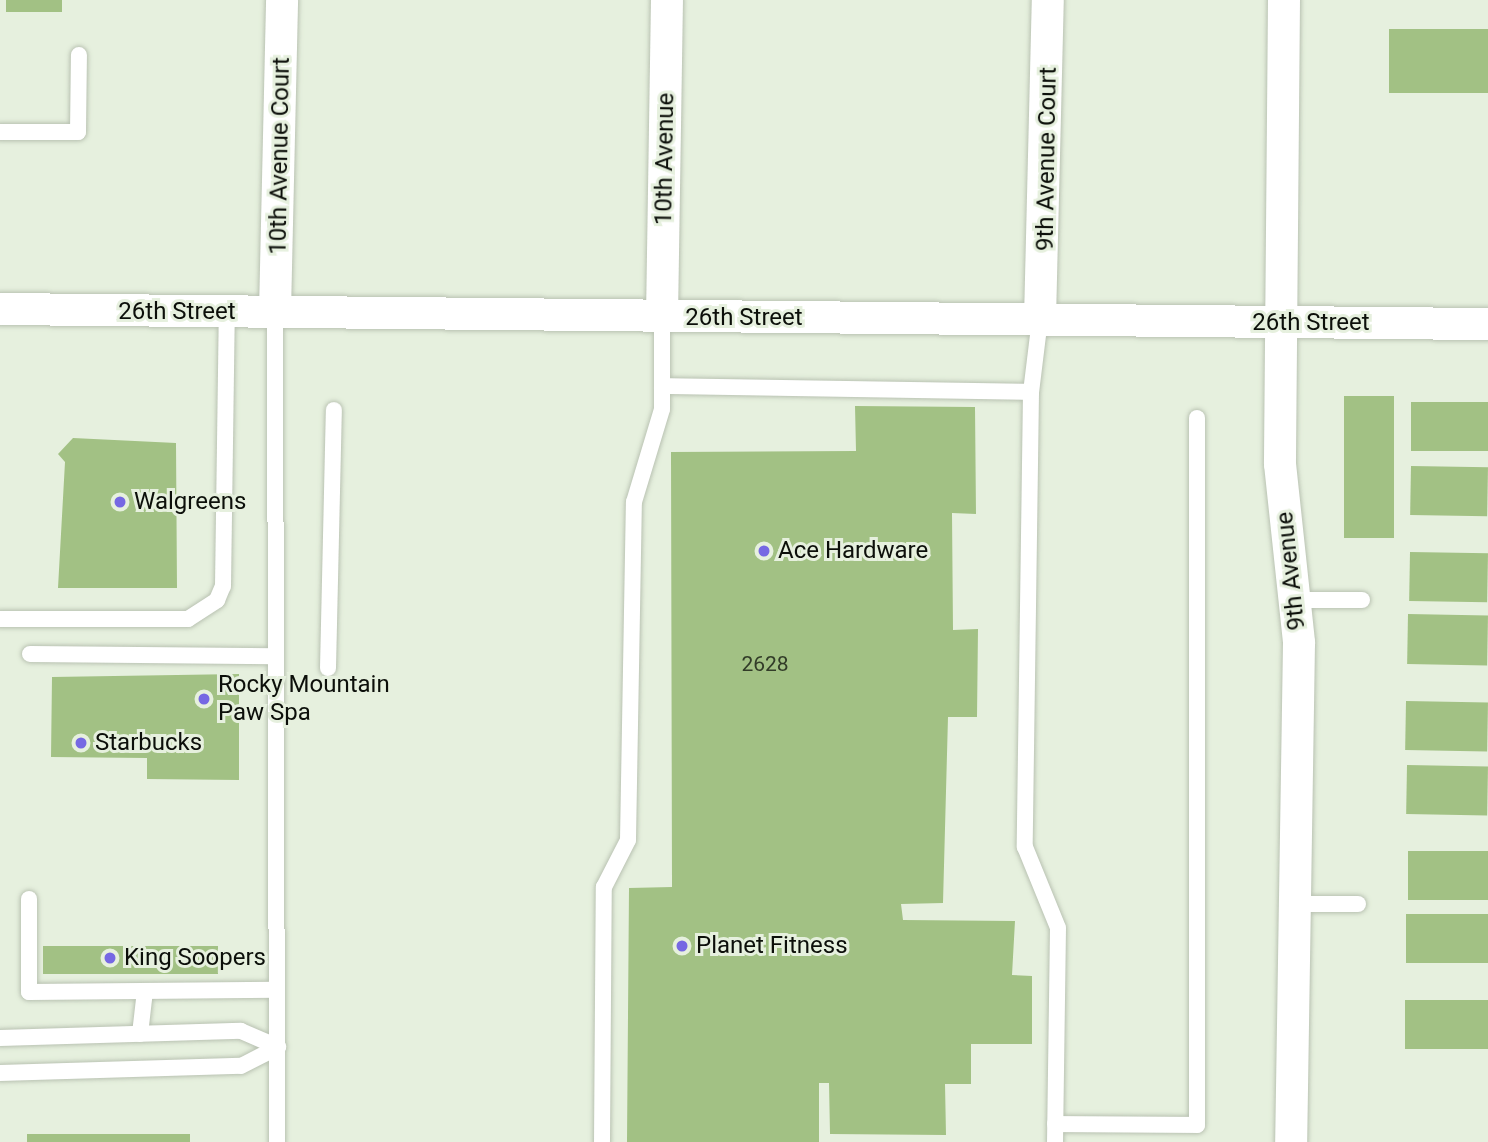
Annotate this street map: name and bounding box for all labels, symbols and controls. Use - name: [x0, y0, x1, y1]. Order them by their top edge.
- street label: 10th Avenue Court: [264, 57, 296, 255]
- street label: 9th Avenue Court: [1031, 67, 1063, 251]
- street label: 10th Avenue: [649, 93, 681, 225]
- street label: 26th Street: [118, 298, 236, 326]
- street label: 26th Street: [685, 304, 803, 332]
- street label: 26th Street: [1252, 309, 1370, 337]
- place label: Walgreens: [134, 488, 246, 516]
- marker: Walgreens: [112, 494, 128, 510]
- street label: 9th Avenue: [1270, 510, 1312, 632]
- place label: Ace Hardware: [778, 537, 928, 565]
- marker: Ace Hardware: [756, 543, 772, 559]
- house number: 2628: [741, 651, 789, 677]
- place label: Rocky Mountain Paw Spa: [218, 671, 390, 727]
- marker: Rocky Mountain Paw Spa: [196, 691, 212, 707]
- place label: Starbucks: [95, 729, 202, 757]
- marker: Starbucks: [73, 735, 89, 751]
- place label: Planet Fitness: [696, 932, 848, 960]
- marker: Planet Fitness: [674, 938, 690, 954]
- place label: King Soopers: [124, 944, 266, 972]
- marker: King Soopers: [102, 950, 118, 966]

